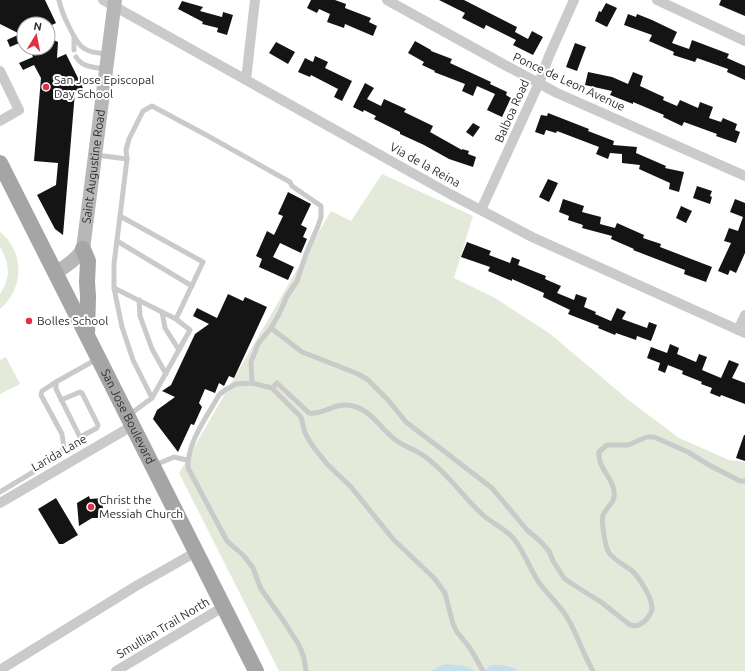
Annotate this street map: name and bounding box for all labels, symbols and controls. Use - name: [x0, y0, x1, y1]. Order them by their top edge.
- north arrow: [16, 16, 56, 56]
- text: N: [33, 20, 43, 33]
- street label: Ponce de Leon Avenue: [511, 50, 627, 113]
- place label: San Jose Episcopal Day School: [54, 73, 154, 100]
- street label: Balboa Road: [492, 77, 531, 144]
- marker: San Jose Episcopal Day School: [41, 82, 51, 92]
- street label: Saint Augustine Road: [79, 109, 107, 224]
- street label: Via de la Reina: [388, 140, 463, 189]
- place label: Bolles School: [37, 314, 108, 327]
- marker: Bolles School: [24, 316, 34, 326]
- street label: San Jose Boulevard: [99, 367, 158, 466]
- street label: Larida Lane: [29, 432, 89, 474]
- place label: Christ the Messiah Church: [99, 493, 183, 520]
- marker: Christ the Messiah Church: [86, 502, 96, 512]
- street label: Smullian Trail North: [114, 595, 212, 660]

